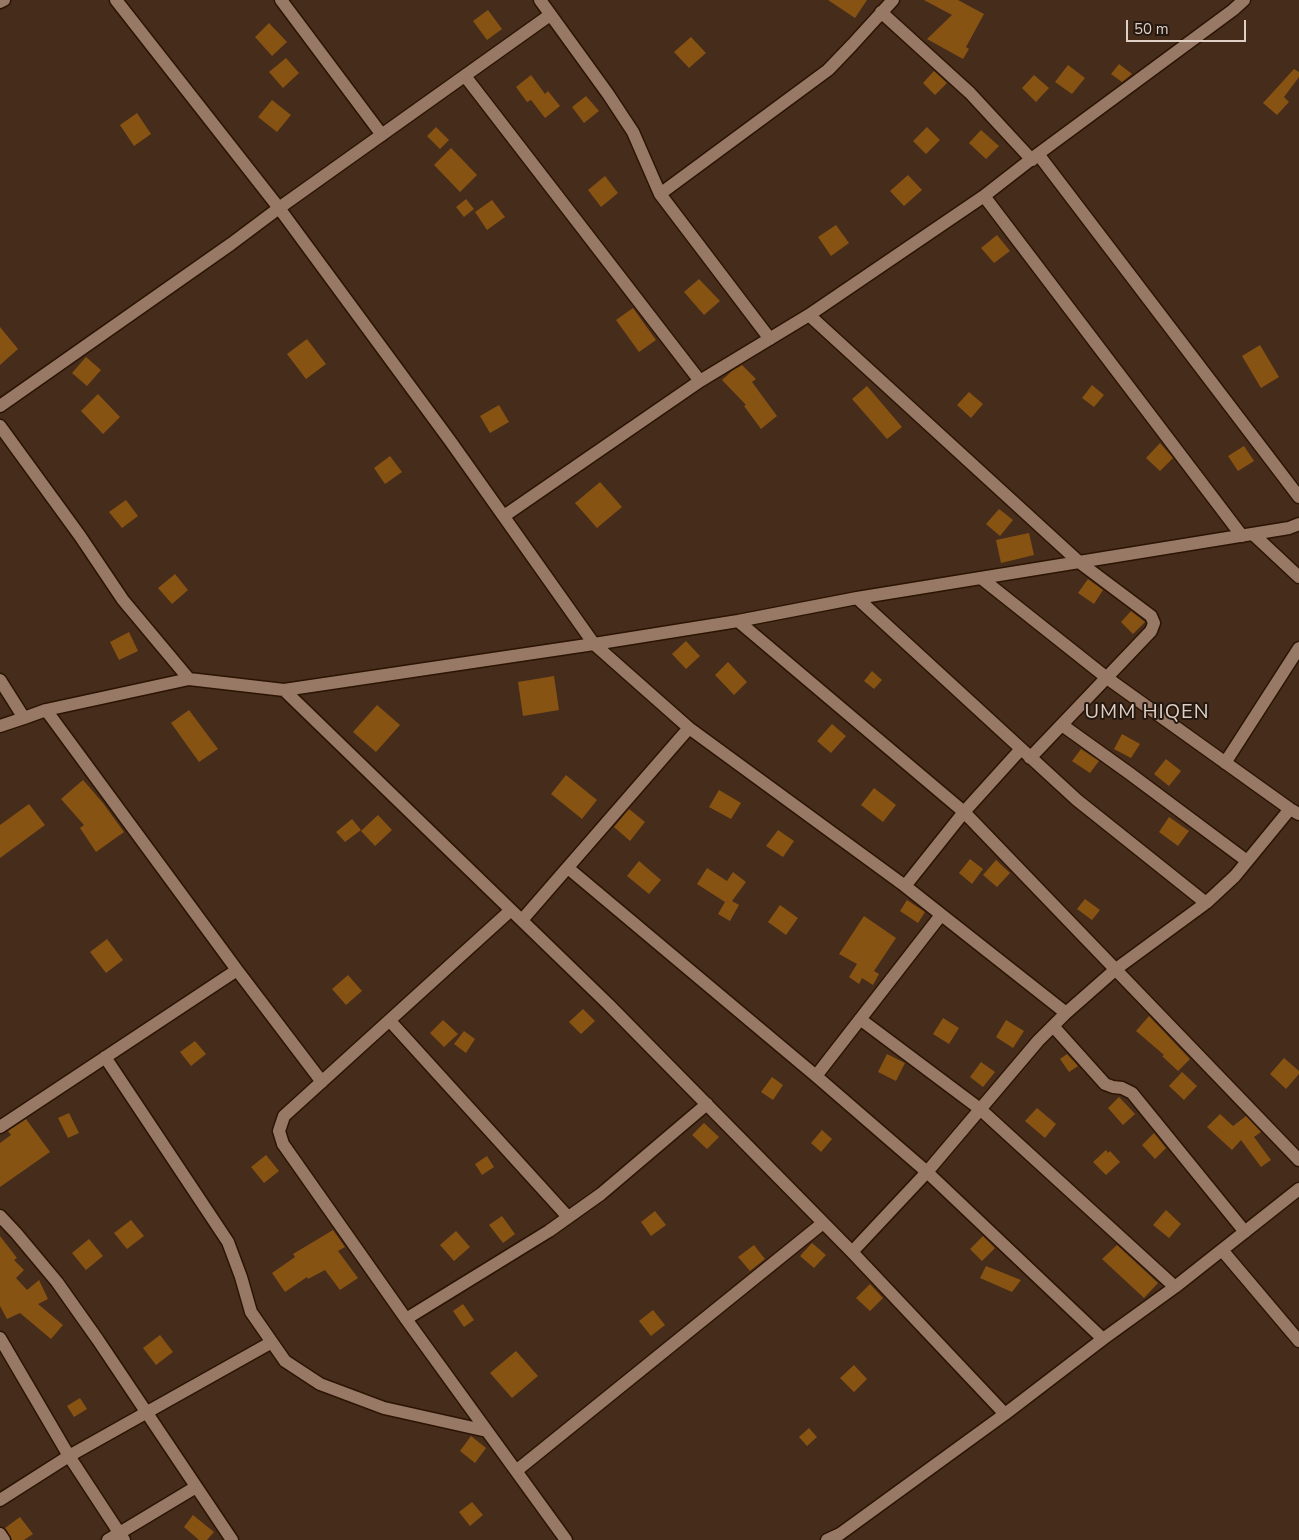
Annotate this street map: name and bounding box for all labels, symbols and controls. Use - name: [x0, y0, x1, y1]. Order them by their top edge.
- scale bar: [1129, 10, 1249, 42]
- text: 50 m: [1134, 19, 1169, 39]
- district label: UMM HIQEN: [1083, 701, 1211, 725]

